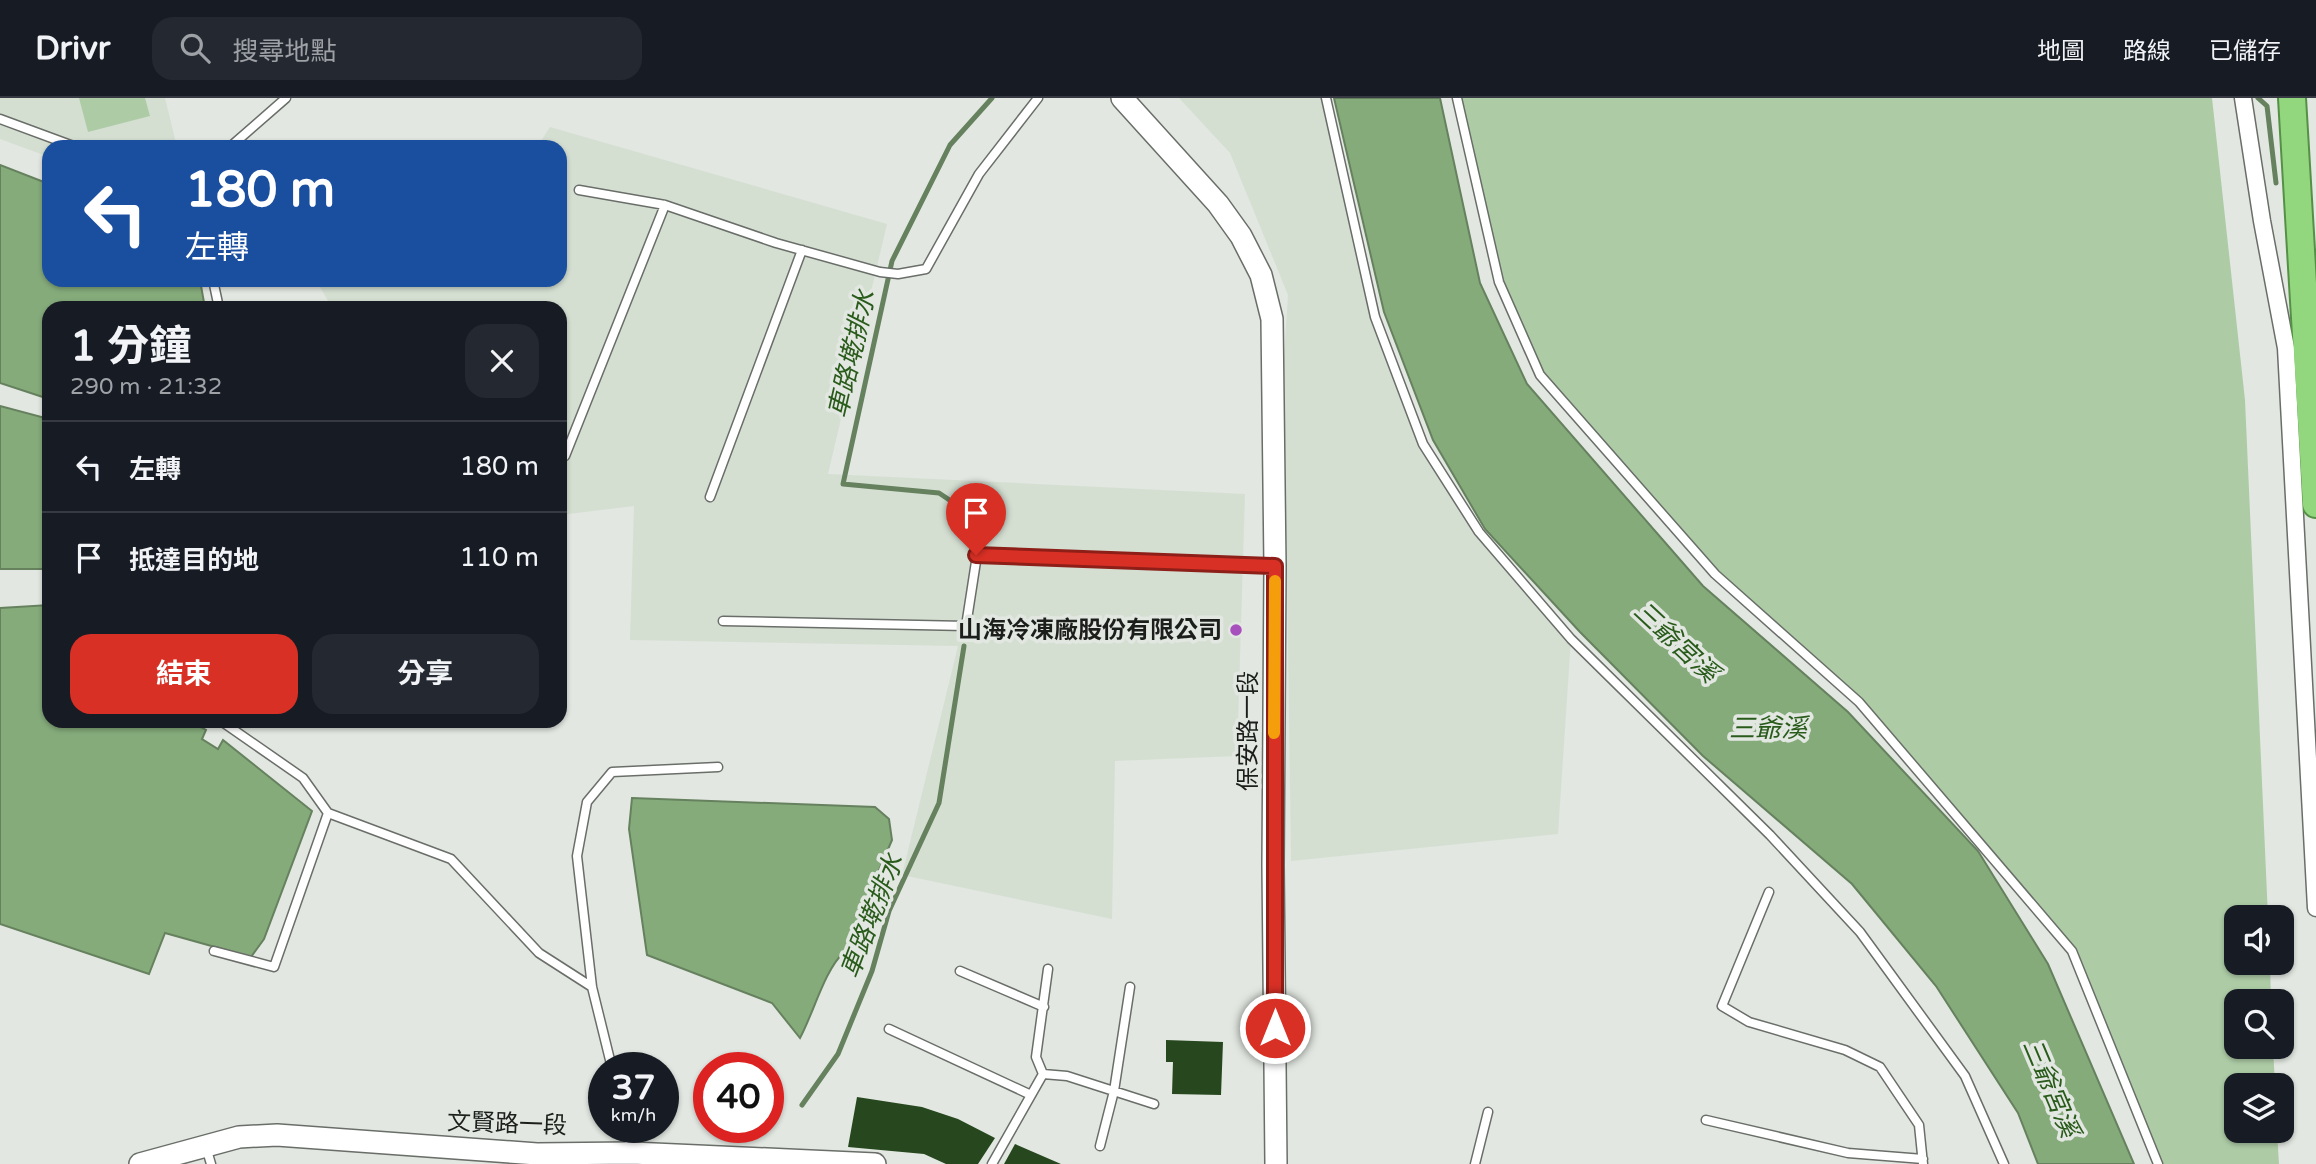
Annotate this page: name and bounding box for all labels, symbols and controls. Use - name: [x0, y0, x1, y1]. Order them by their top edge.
- search box: [152, 17, 642, 80]
- text: Drivr: [35, 29, 110, 68]
- icon: search: [176, 29, 214, 67]
- text: 搜尋地點: [232, 36, 337, 67]
- text: 地圖: [2037, 37, 2085, 66]
- text: 路線: [2123, 37, 2171, 66]
- text: 已儲存: [2209, 37, 2281, 66]
- text: 180 m: [185, 161, 335, 220]
- icon: left: [70, 168, 161, 259]
- text: 左轉: [185, 229, 249, 267]
- water label: 車路墘排水: [822, 286, 882, 421]
- text: 1 分鐘: [70, 321, 191, 372]
- button: close: [465, 324, 539, 398]
- text: 290 m · 21:32: [70, 373, 222, 401]
- icon: left: [70, 448, 108, 486]
- text: 180 m: [459, 451, 539, 482]
- text: 左轉: [129, 454, 181, 485]
- pin: [946, 483, 1006, 555]
- icon: arrive: [957, 494, 995, 532]
- icon: arrive: [70, 539, 108, 577]
- text: 110 m: [459, 542, 539, 573]
- text: 抵達目的地: [129, 545, 259, 576]
- water label: 三爺宮溪: [1627, 595, 1728, 692]
- place label: 山海冷凍廠股份有限公司: [958, 616, 1222, 645]
- marker: 山海冷凍廠股份有限公司: [1228, 622, 1244, 638]
- button: 結束: [70, 634, 298, 714]
- button: 分享: [312, 634, 539, 714]
- street label: 保安路一段: [1234, 671, 1263, 791]
- water label: 三爺溪: [1729, 713, 1811, 744]
- water label: 車路墘排水: [834, 849, 910, 982]
- map controls: [2224, 905, 2294, 1143]
- button: sound: [2224, 905, 2294, 975]
- button: search: [2224, 989, 2294, 1059]
- position arrow: [1238, 991, 1312, 1065]
- water label: 三爺宮溪: [2016, 1034, 2087, 1146]
- speed limit sign: 40: [693, 1052, 784, 1143]
- text: 37: [612, 1067, 655, 1109]
- button: layers: [2224, 1073, 2294, 1143]
- text: km/h: [611, 1104, 656, 1126]
- street label: 文賢路一段: [447, 1107, 567, 1141]

